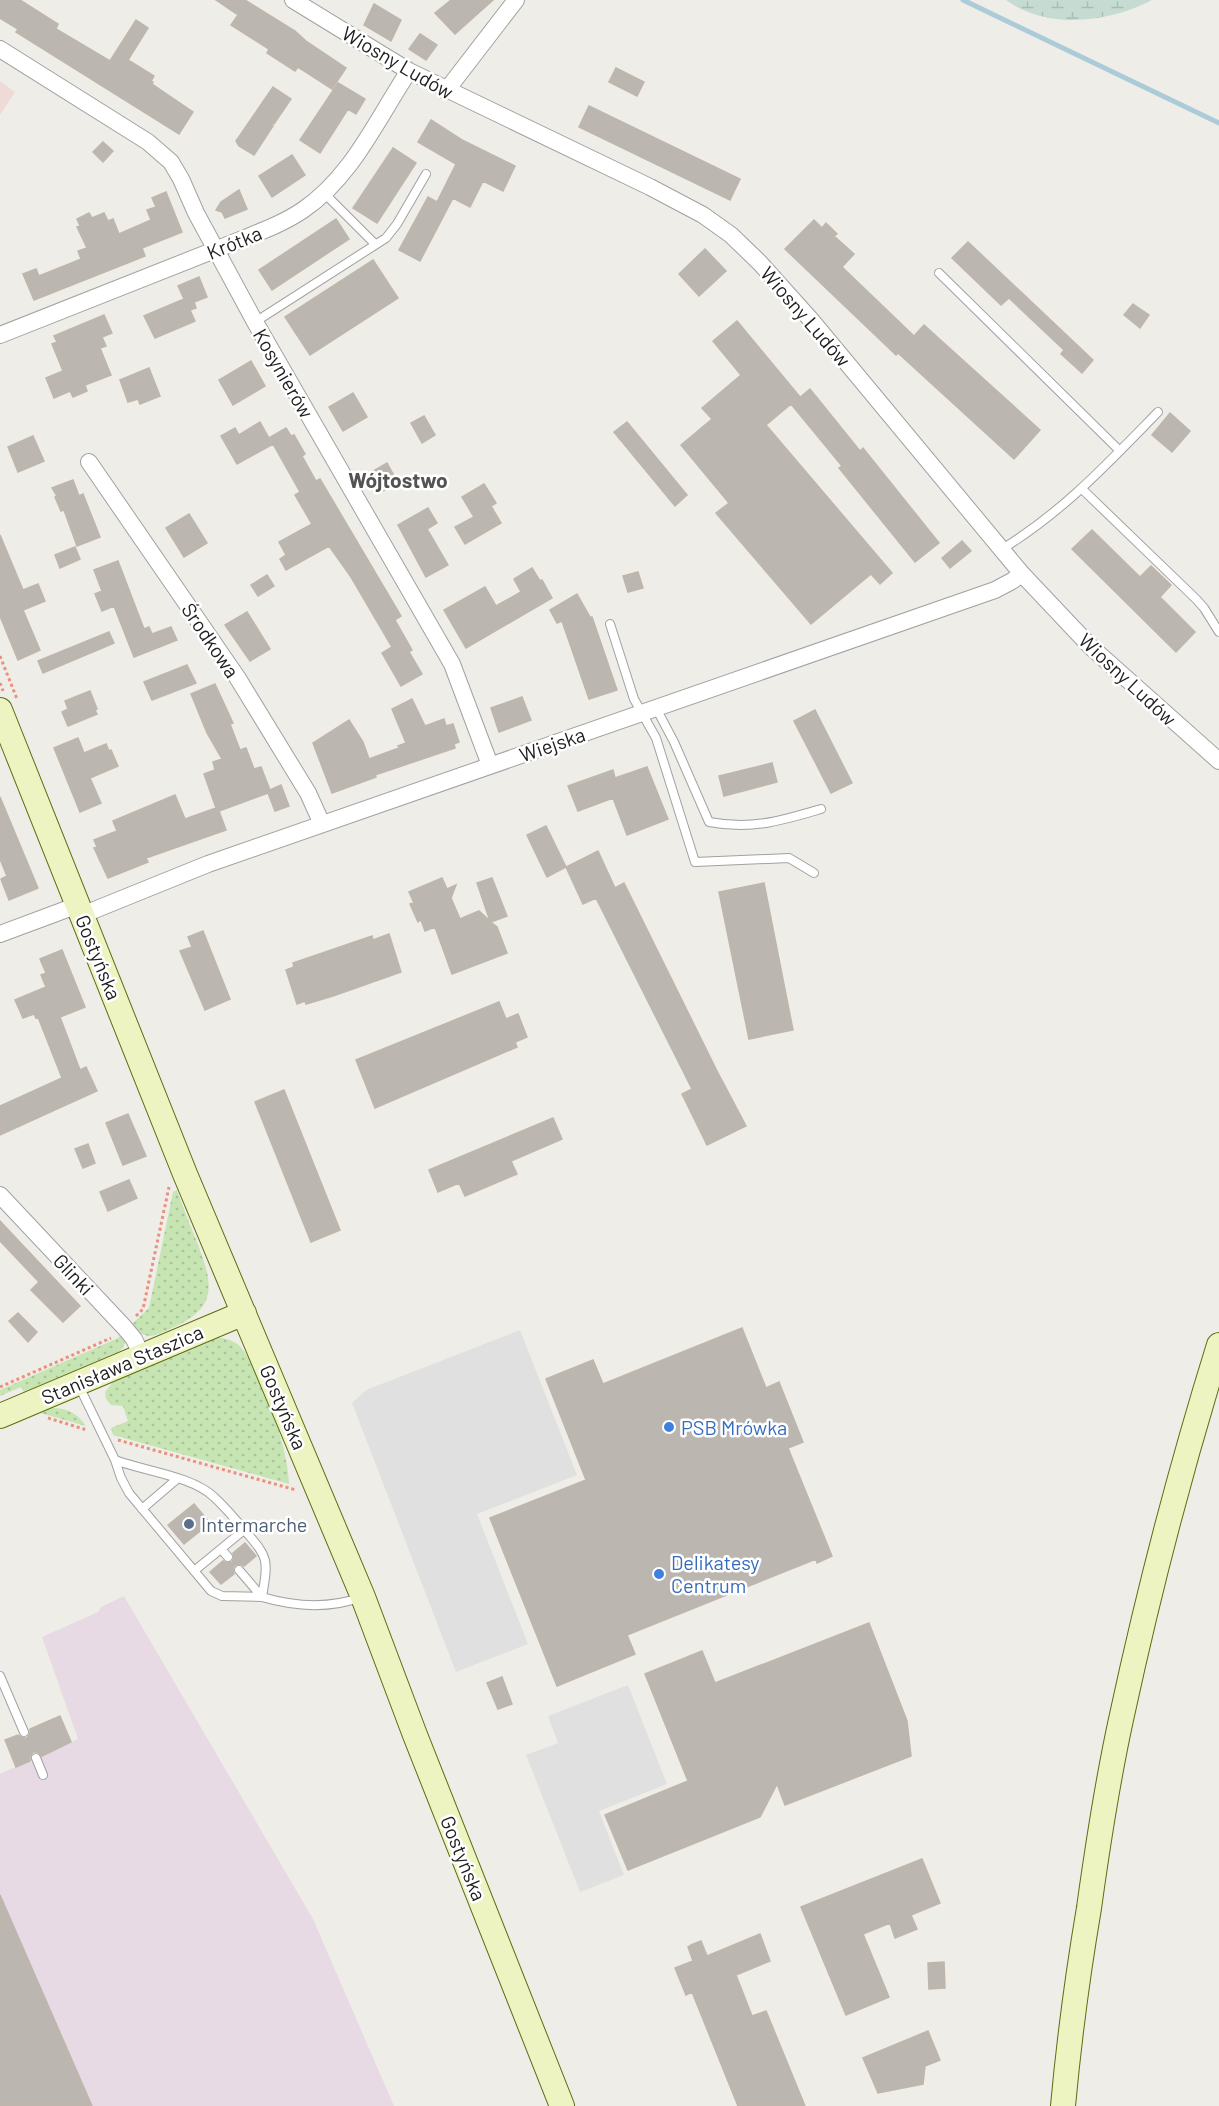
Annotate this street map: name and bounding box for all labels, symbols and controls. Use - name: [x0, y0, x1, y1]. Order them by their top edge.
- street label: Wiosny Ludów: [338, 20, 458, 104]
- street label: Krótka: [203, 220, 265, 264]
- street label: Wiosny Ludów: [756, 261, 856, 371]
- street label: Kosynierów: [249, 324, 319, 422]
- district label: Wójtostwo: [348, 467, 448, 492]
- street label: Środkowa: [177, 598, 245, 682]
- street label: Wiosny Ludów: [1074, 628, 1182, 730]
- street label: Wiejska: [516, 722, 588, 766]
- street label: Gostyńska: [71, 911, 127, 1003]
- street label: Glinki: [49, 1248, 99, 1300]
- street label: Stanisława Staszica: [37, 1319, 207, 1409]
- street label: Gostyńska: [255, 1361, 313, 1453]
- place label: PSB Mrówka: [681, 1415, 787, 1439]
- marker: PSB Mrówka: [662, 1420, 676, 1434]
- place label: Intermarche: [201, 1512, 308, 1536]
- marker: Intermarche: [182, 1517, 196, 1531]
- place label: Delikatesy Centrum: [671, 1550, 759, 1597]
- marker: Delikatesy Centrum: [652, 1567, 666, 1581]
- street label: Gostyńska: [436, 1812, 492, 1904]

